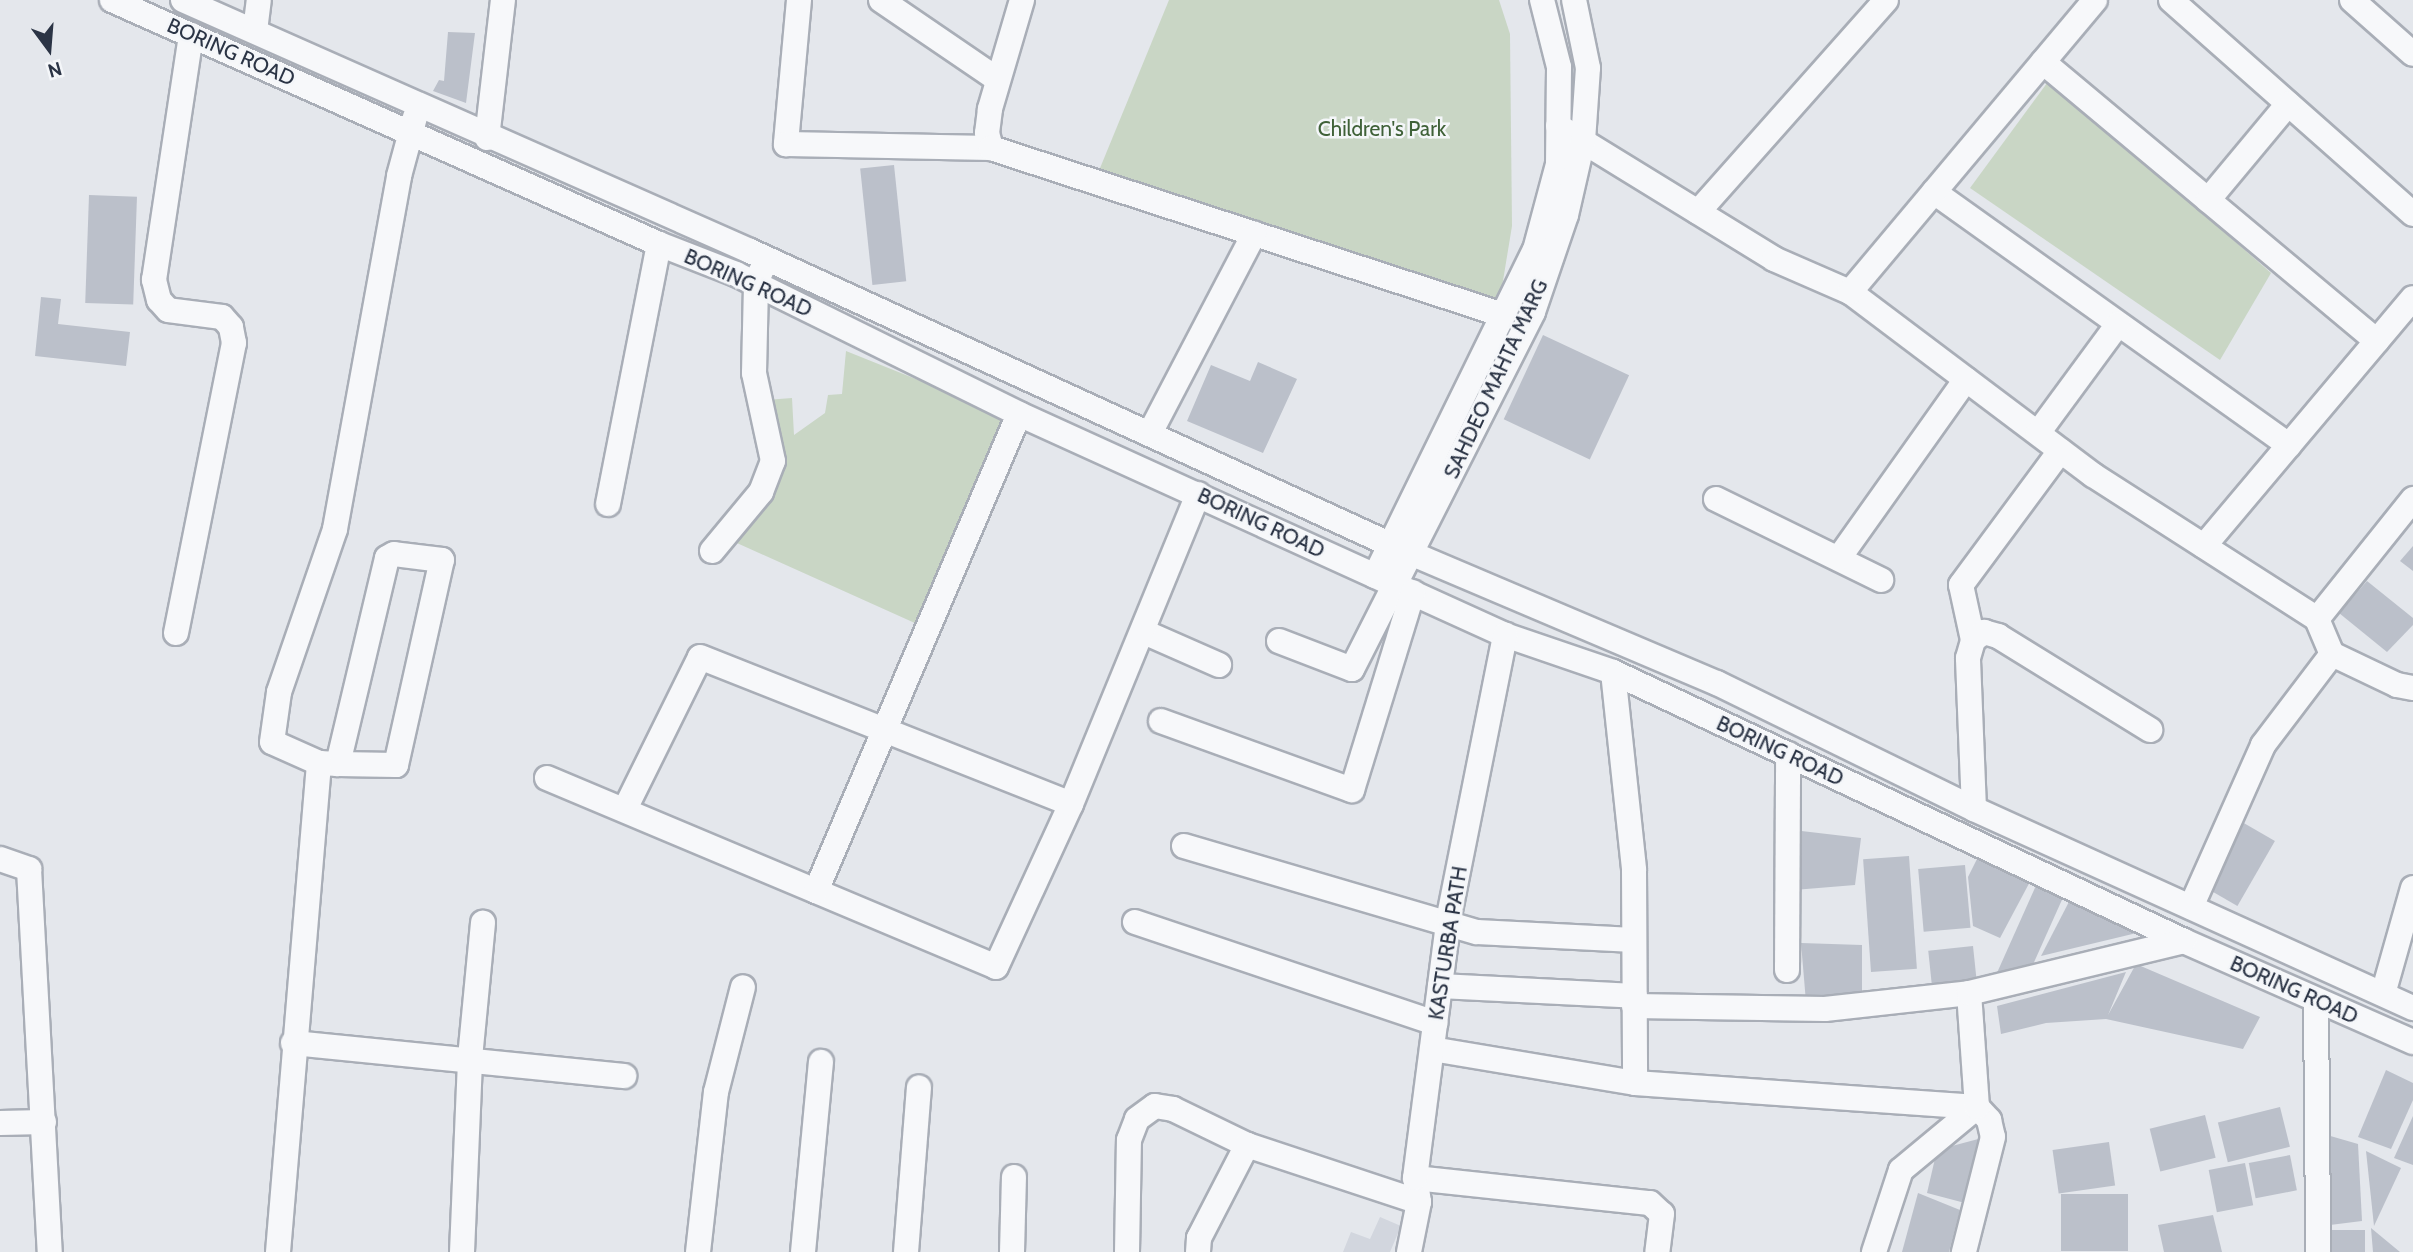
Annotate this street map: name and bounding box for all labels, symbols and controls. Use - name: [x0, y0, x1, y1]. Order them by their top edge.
- street label: BORING ROAD: [163, 13, 299, 91]
- north arrow: [14, 14, 84, 84]
- text: N: [45, 57, 65, 83]
- park label: Children's Park: [1318, 116, 1446, 142]
- street label: BORING ROAD: [680, 244, 816, 322]
- street label: SAHDEO MAHTA MARG: [1439, 275, 1553, 483]
- street label: BORING ROAD: [1194, 483, 1328, 563]
- street label: BORING ROAD: [1713, 711, 1847, 791]
- street label: KASTURBA PATH: [1423, 864, 1473, 1022]
- street label: BORING ROAD: [2226, 951, 2362, 1029]

